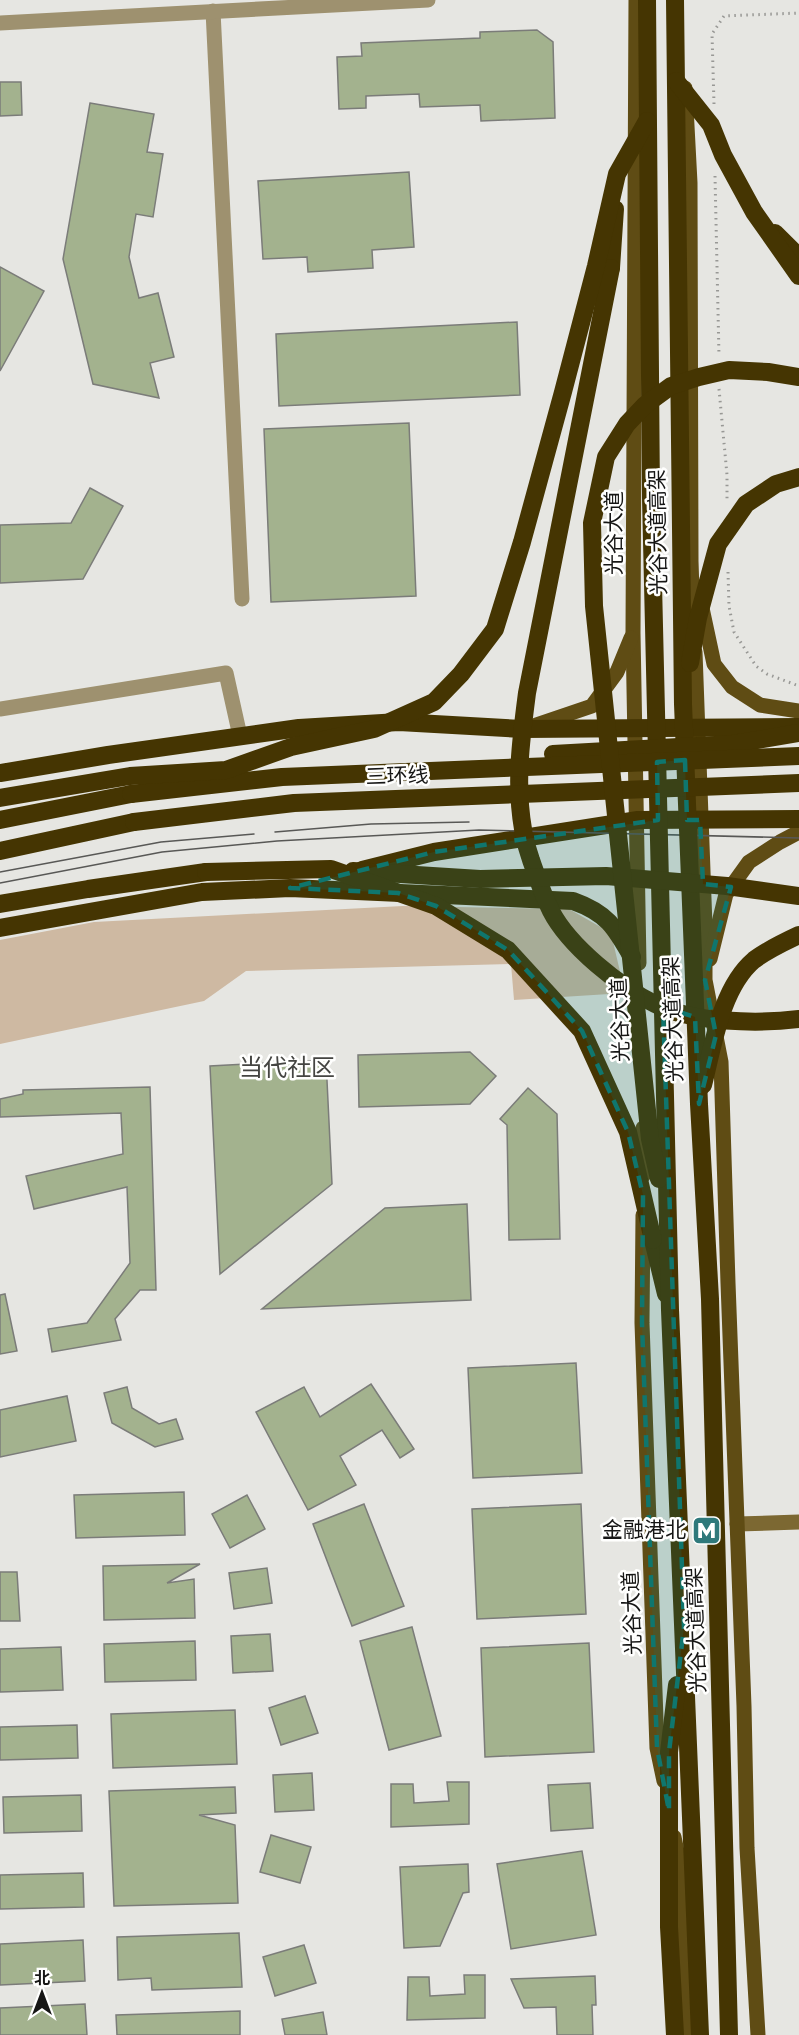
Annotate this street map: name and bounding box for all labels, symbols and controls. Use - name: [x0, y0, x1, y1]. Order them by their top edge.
- street label: 光谷大道高架: [643, 469, 672, 595]
- street label: 光谷大道: [600, 491, 627, 575]
- street label: 三环线: [365, 761, 429, 790]
- street label: 光谷大道高架: [657, 956, 688, 1082]
- street label: 光谷大道: [605, 978, 634, 1062]
- district label: 当代社区: [239, 1052, 335, 1083]
- metro station icon: 金融港北: [691, 1514, 723, 1546]
- place label: 金融港北: [602, 1516, 686, 1543]
- street label: 光谷大道高架: [680, 1567, 711, 1693]
- street label: 光谷大道: [617, 1571, 646, 1655]
- north arrow: [12, 1963, 72, 2023]
- text: 北: [34, 1968, 50, 1988]

